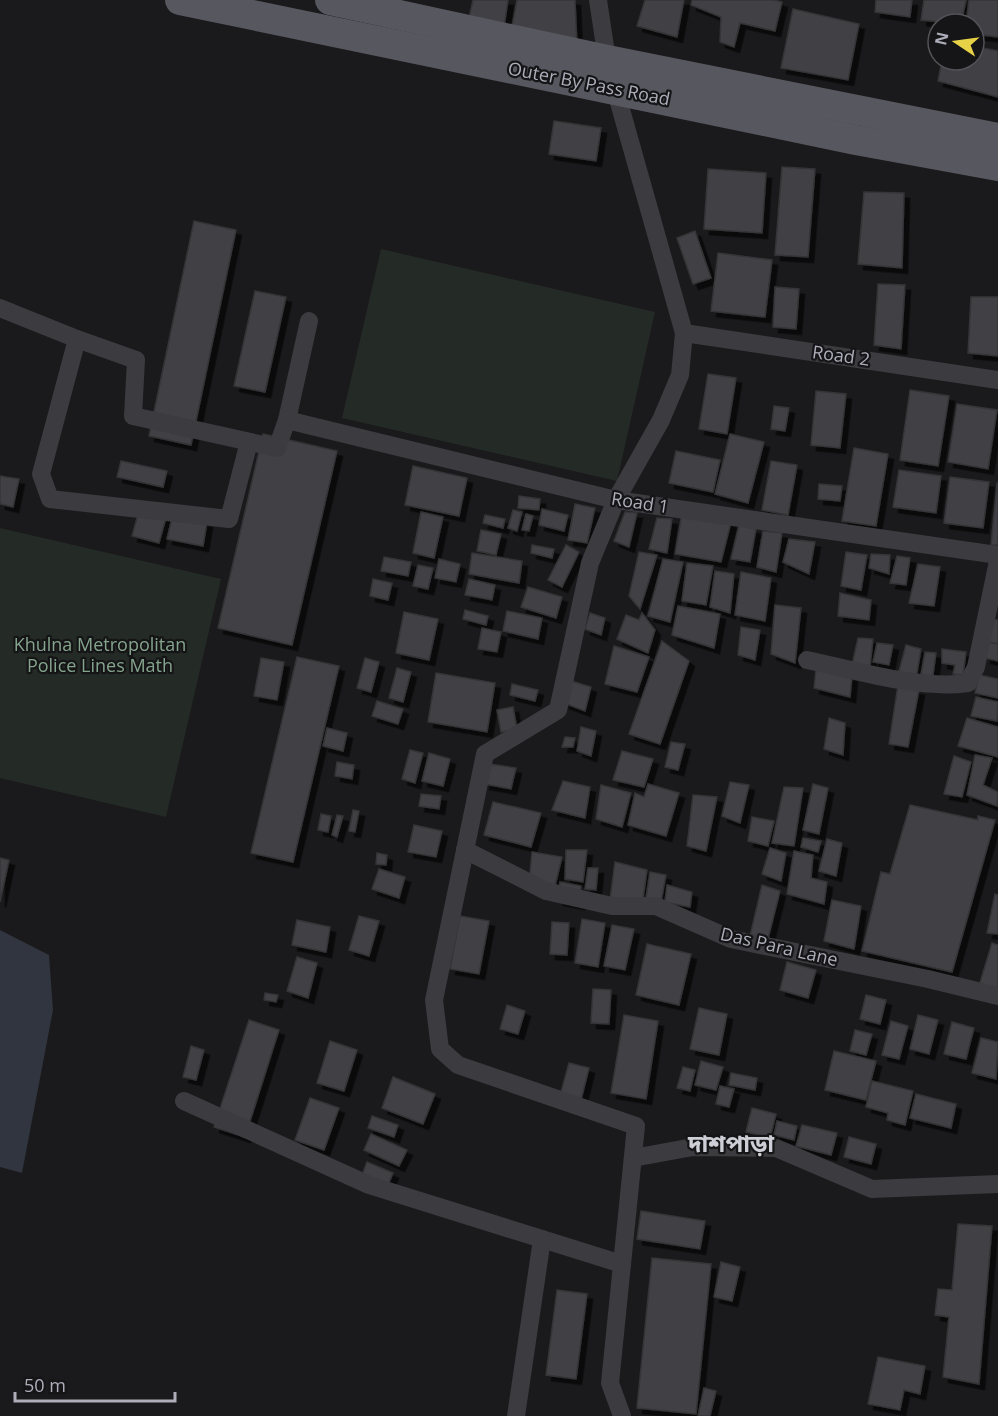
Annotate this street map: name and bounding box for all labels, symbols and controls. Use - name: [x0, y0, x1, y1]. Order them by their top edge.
- north arrow: [926, 12, 986, 72]
- text: N: [929, 30, 954, 47]
- street label: Outer By Pass Road: [506, 56, 672, 110]
- street label: Road 2: [811, 339, 871, 371]
- street label: Road 1: [610, 486, 671, 518]
- park label: Khulna Metropolitan Police Lines Math: [14, 632, 186, 677]
- street label: Das Para Lane: [718, 921, 840, 971]
- district label: দাশপাড়া: [687, 1126, 775, 1159]
- scale bar: [15, 1365, 176, 1403]
- text: 50 m: [24, 1373, 66, 1397]

